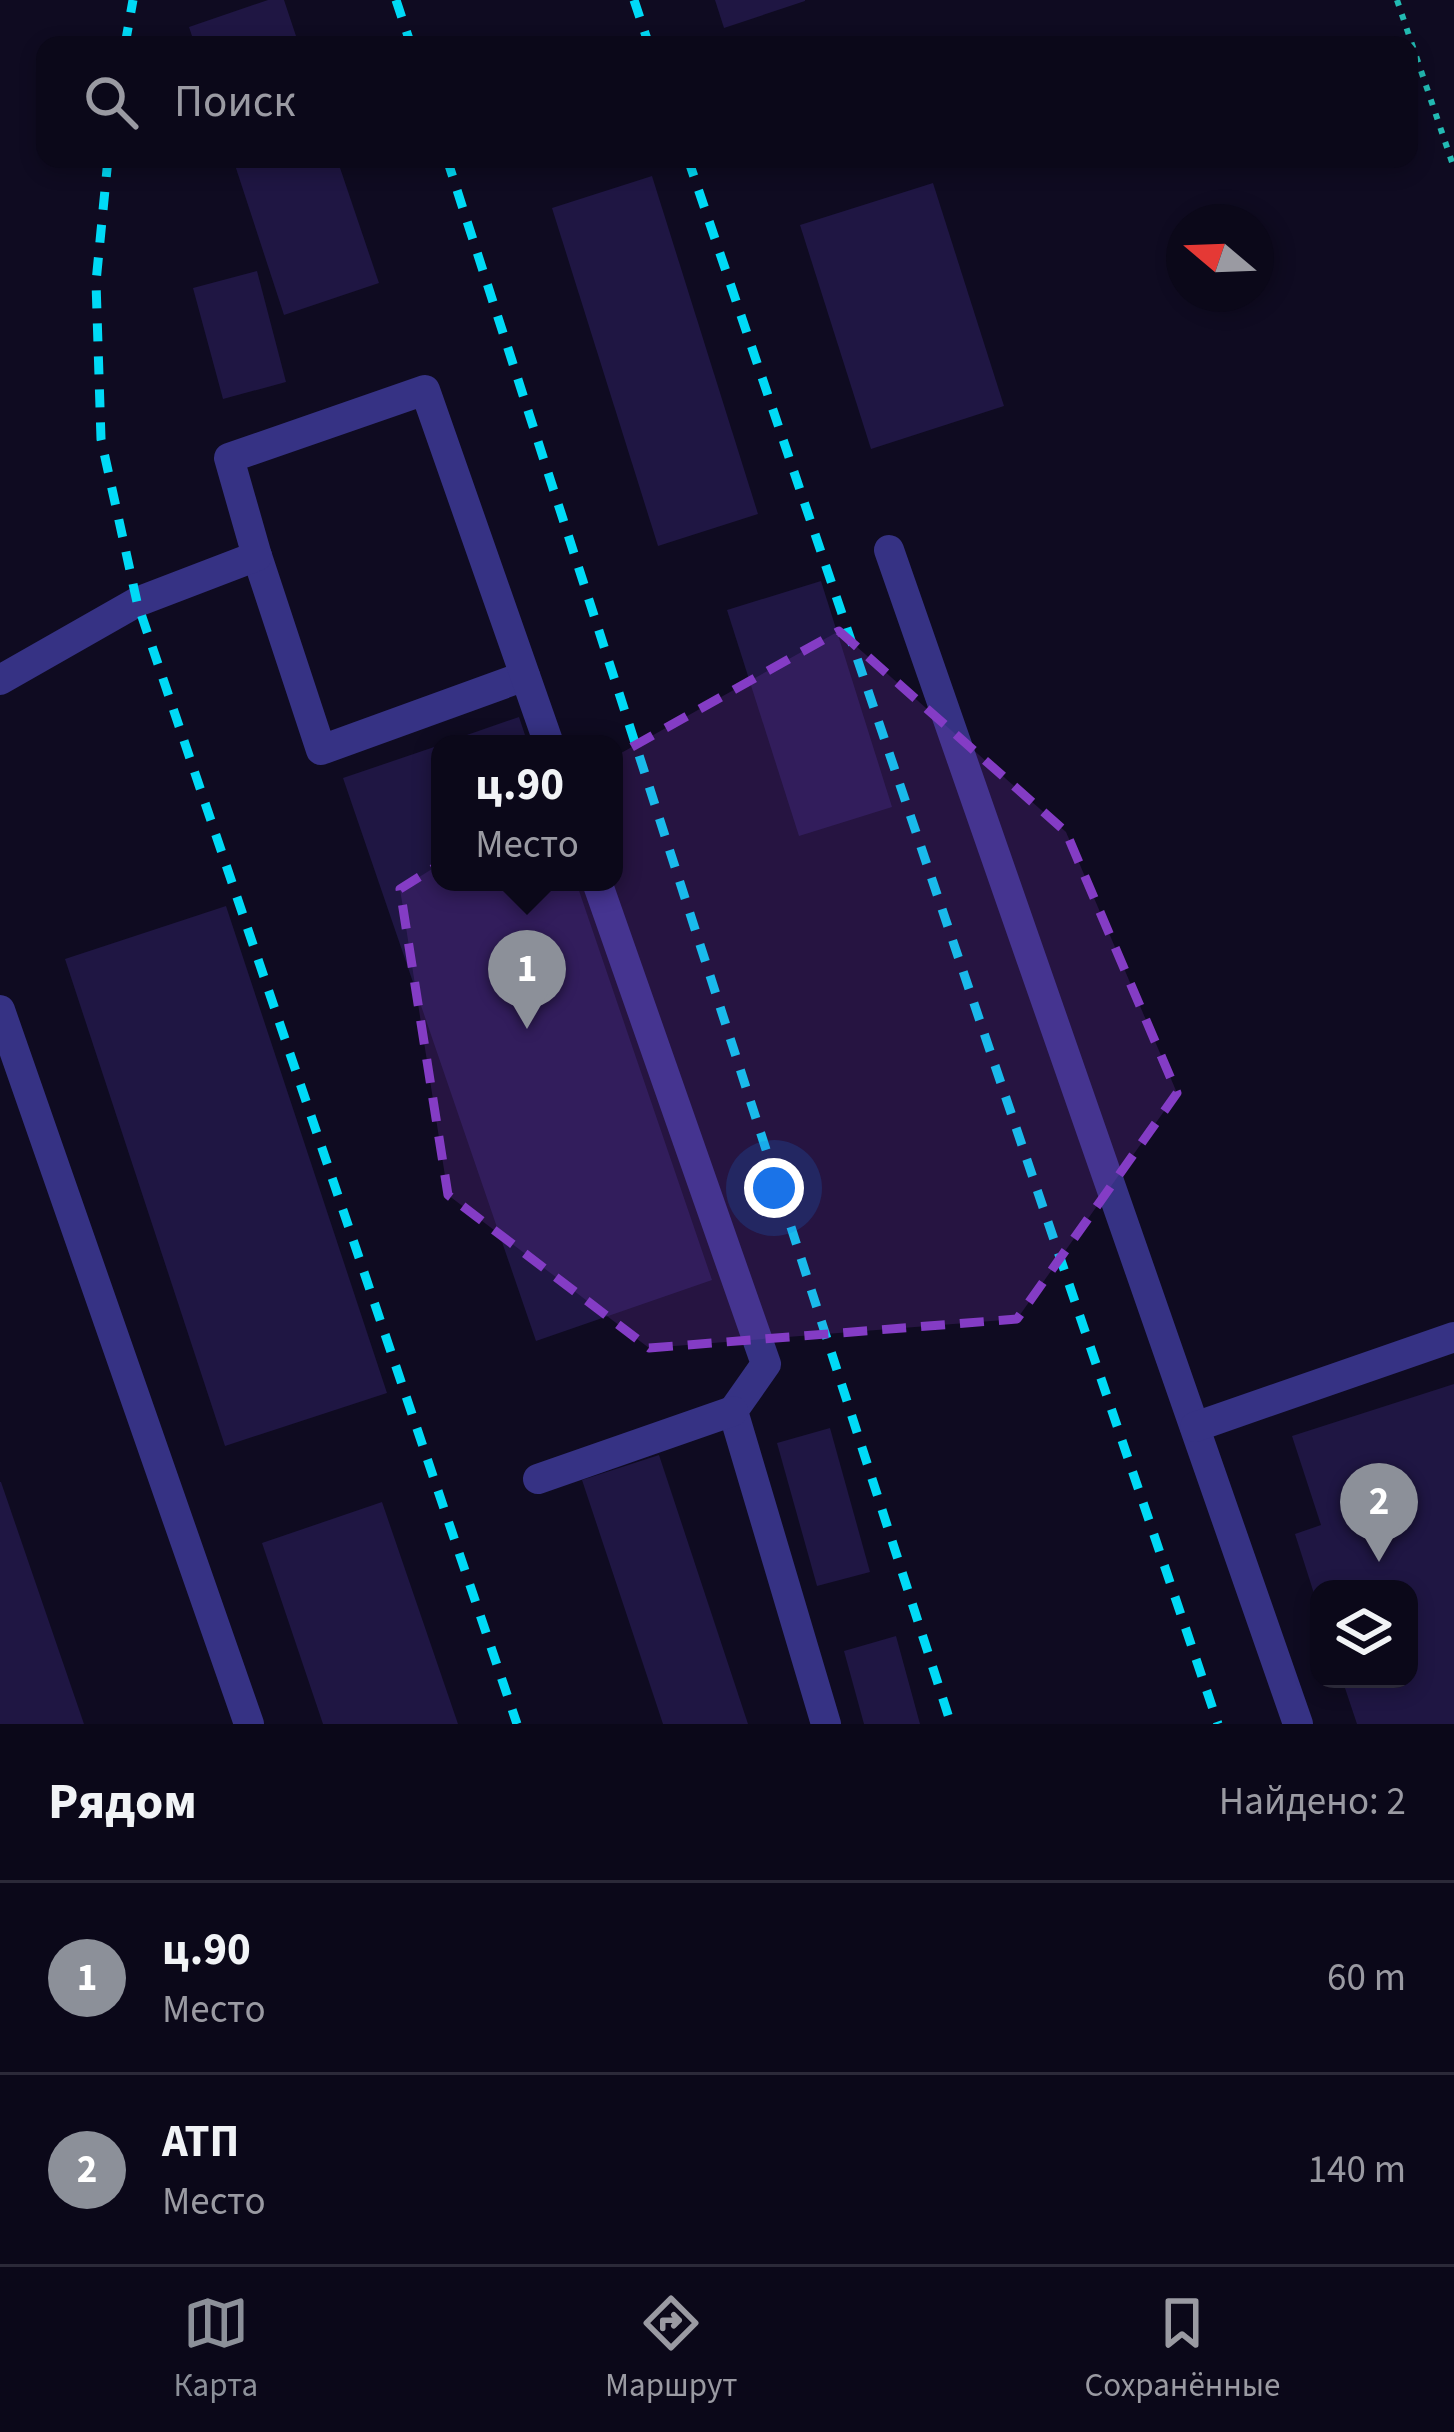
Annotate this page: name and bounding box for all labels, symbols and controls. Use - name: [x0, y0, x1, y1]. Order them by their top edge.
- search box: [36, 36, 1418, 168]
- icon: search: [78, 69, 144, 135]
- text: Поиск: [174, 70, 296, 134]
- north arrow: [1166, 204, 1274, 312]
- popup: [431, 735, 623, 891]
- text: ц.90: [475, 753, 564, 817]
- text: Место: [475, 817, 579, 873]
- pin: 1: [488, 930, 566, 1029]
- your location: [744, 1158, 804, 1218]
- pin: 2: [1340, 1463, 1418, 1562]
- map controls: [1310, 1580, 1418, 1688]
- button: layers: [1310, 1580, 1418, 1688]
- text: Рядом: [48, 1766, 197, 1838]
- text: Найдено: 2: [1219, 1774, 1406, 1830]
- text: ц.90: [162, 1918, 251, 1982]
- text: 1: [77, 1950, 97, 2006]
- text: 60 m: [1327, 1950, 1406, 2006]
- text: Место: [162, 1982, 266, 2038]
- text: АТП: [162, 2110, 239, 2174]
- text: 2: [77, 2142, 97, 2198]
- text: 140 m: [1308, 2142, 1406, 2198]
- text: Место: [162, 2174, 266, 2230]
- tab: Карта: [173, 2290, 258, 2409]
- tab: Маршрут: [605, 2290, 738, 2409]
- tab: Сохранённые: [1085, 2290, 1280, 2409]

